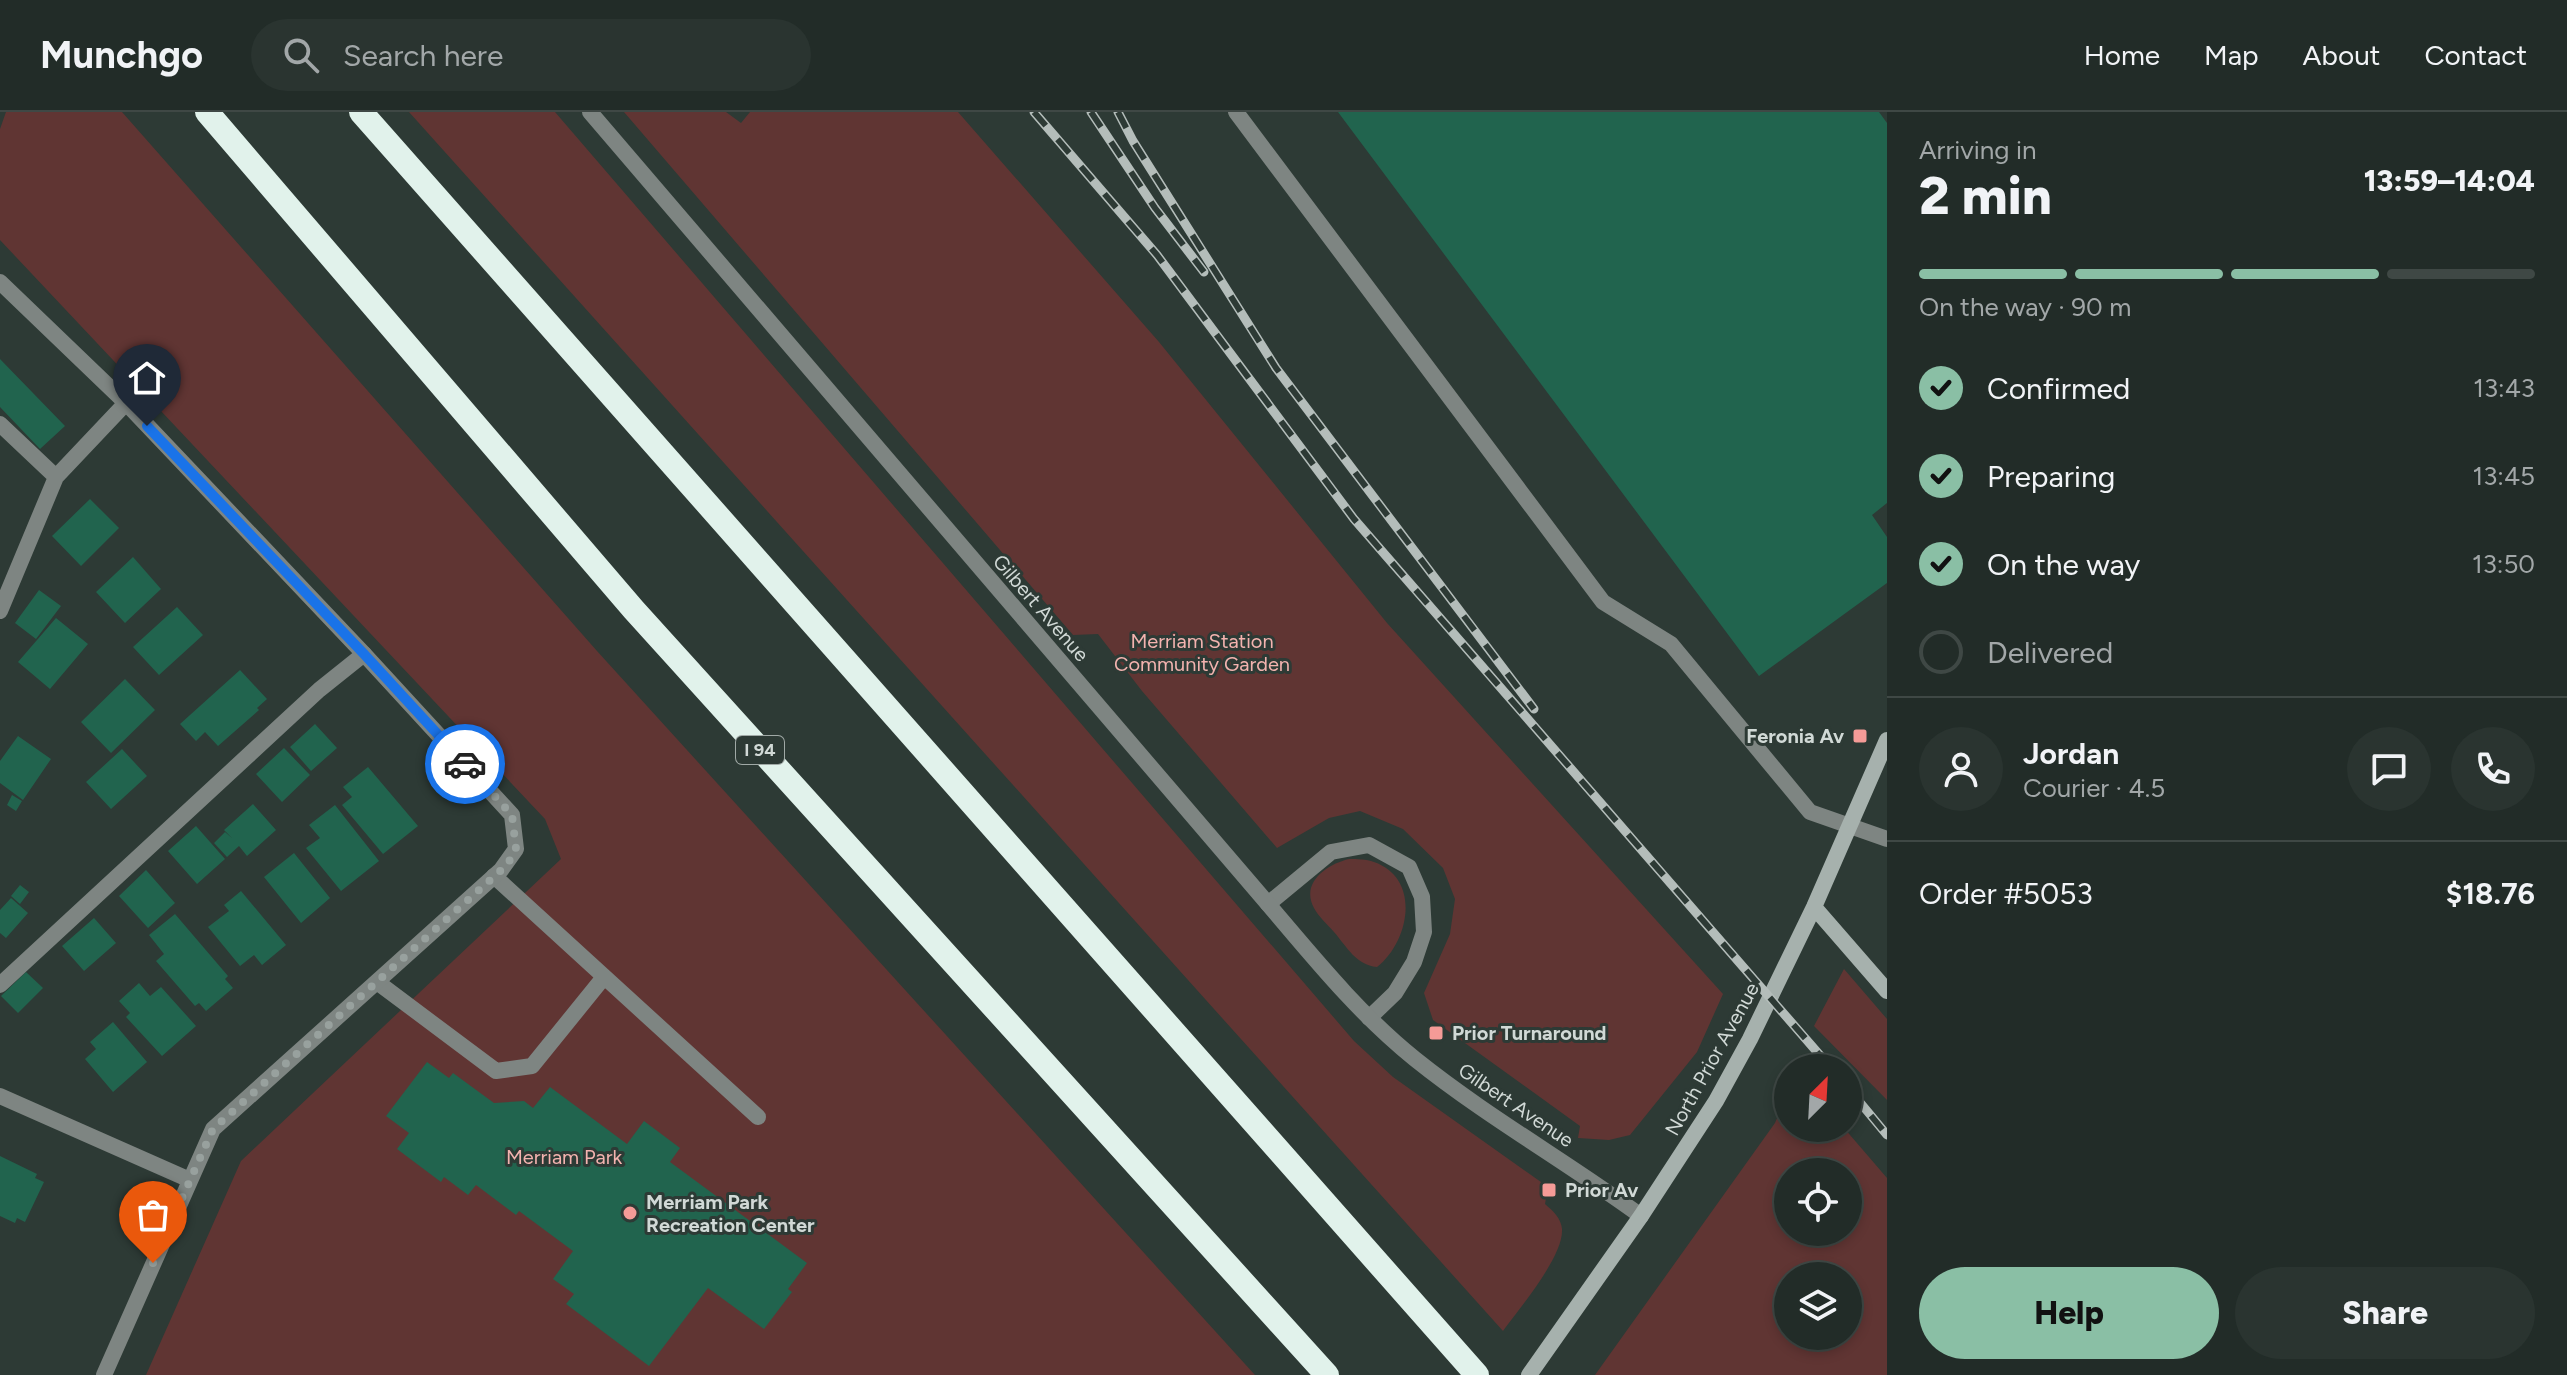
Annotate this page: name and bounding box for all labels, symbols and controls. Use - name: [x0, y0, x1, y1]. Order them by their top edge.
- search box: [251, 19, 811, 91]
- text: Munchgo: [40, 32, 203, 78]
- icon: search: [279, 33, 323, 77]
- text: Search here: [343, 37, 503, 74]
- text: Home: [2084, 38, 2160, 72]
- text: Map: [2204, 38, 2259, 72]
- text: About: [2303, 38, 2380, 72]
- text: Contact: [2424, 38, 2527, 72]
- text: Arriving in: [1919, 134, 2037, 166]
- text: 13:59–14:04: [2364, 162, 2535, 199]
- text: 2 min: [1919, 165, 2052, 227]
- text: On the way · 90 m: [1919, 291, 2131, 323]
- pin: [113, 344, 181, 426]
- icon: home: [125, 356, 169, 400]
- icon: check: [1919, 366, 1963, 410]
- text: Confirmed: [1987, 370, 2130, 407]
- text: 13:43: [2473, 372, 2535, 404]
- icon: check: [1919, 454, 1963, 498]
- text: Preparing: [1987, 458, 2115, 495]
- text: 13:45: [2472, 460, 2535, 492]
- icon: check: [1919, 542, 1963, 586]
- text: On the way: [1987, 546, 2140, 583]
- text: 13:50: [2472, 548, 2535, 580]
- street label: Gilbert Avenue: [988, 550, 1094, 666]
- park label: Merriam Station Community Garden: [1114, 629, 1290, 676]
- text: Delivered: [1987, 634, 2113, 671]
- courier: [425, 724, 505, 804]
- place label: Feronia Av: [1746, 724, 1844, 748]
- marker: Feronia Av: [1851, 727, 1869, 745]
- button: person: [1919, 727, 2003, 811]
- button: chat: [2347, 727, 2431, 811]
- button: phone: [2451, 727, 2535, 811]
- text: Jordan: [2023, 735, 2119, 772]
- road number: I 94: [736, 736, 784, 764]
- icon: car: [443, 742, 487, 786]
- text: Courier · 4.5: [2023, 772, 2165, 804]
- text: Order #5053: [1919, 875, 2093, 912]
- text: $18.76: [2446, 875, 2535, 912]
- street label: North Prior Avenue: [1660, 978, 1764, 1140]
- place label: Prior Turnaround: [1452, 1021, 1607, 1045]
- marker: Prior Turnaround: [1427, 1024, 1445, 1042]
- north arrow: [1774, 1054, 1862, 1142]
- map controls: [1774, 1054, 1862, 1350]
- street label: Gilbert Avenue: [1454, 1058, 1578, 1152]
- park label: Merriam Park: [506, 1145, 622, 1169]
- button: locate: [1774, 1158, 1862, 1246]
- place label: Prior Av: [1565, 1178, 1638, 1202]
- pin: [119, 1181, 187, 1263]
- marker: Prior Av: [1540, 1181, 1558, 1199]
- place label: Merriam Park Recreation Center: [646, 1190, 815, 1237]
- icon: bag: [131, 1193, 175, 1237]
- marker: Merriam Park Recreation Center: [621, 1204, 639, 1222]
- button: layers: [1774, 1262, 1862, 1350]
- button: Help: [1919, 1267, 2219, 1359]
- button: Share: [2235, 1267, 2535, 1359]

